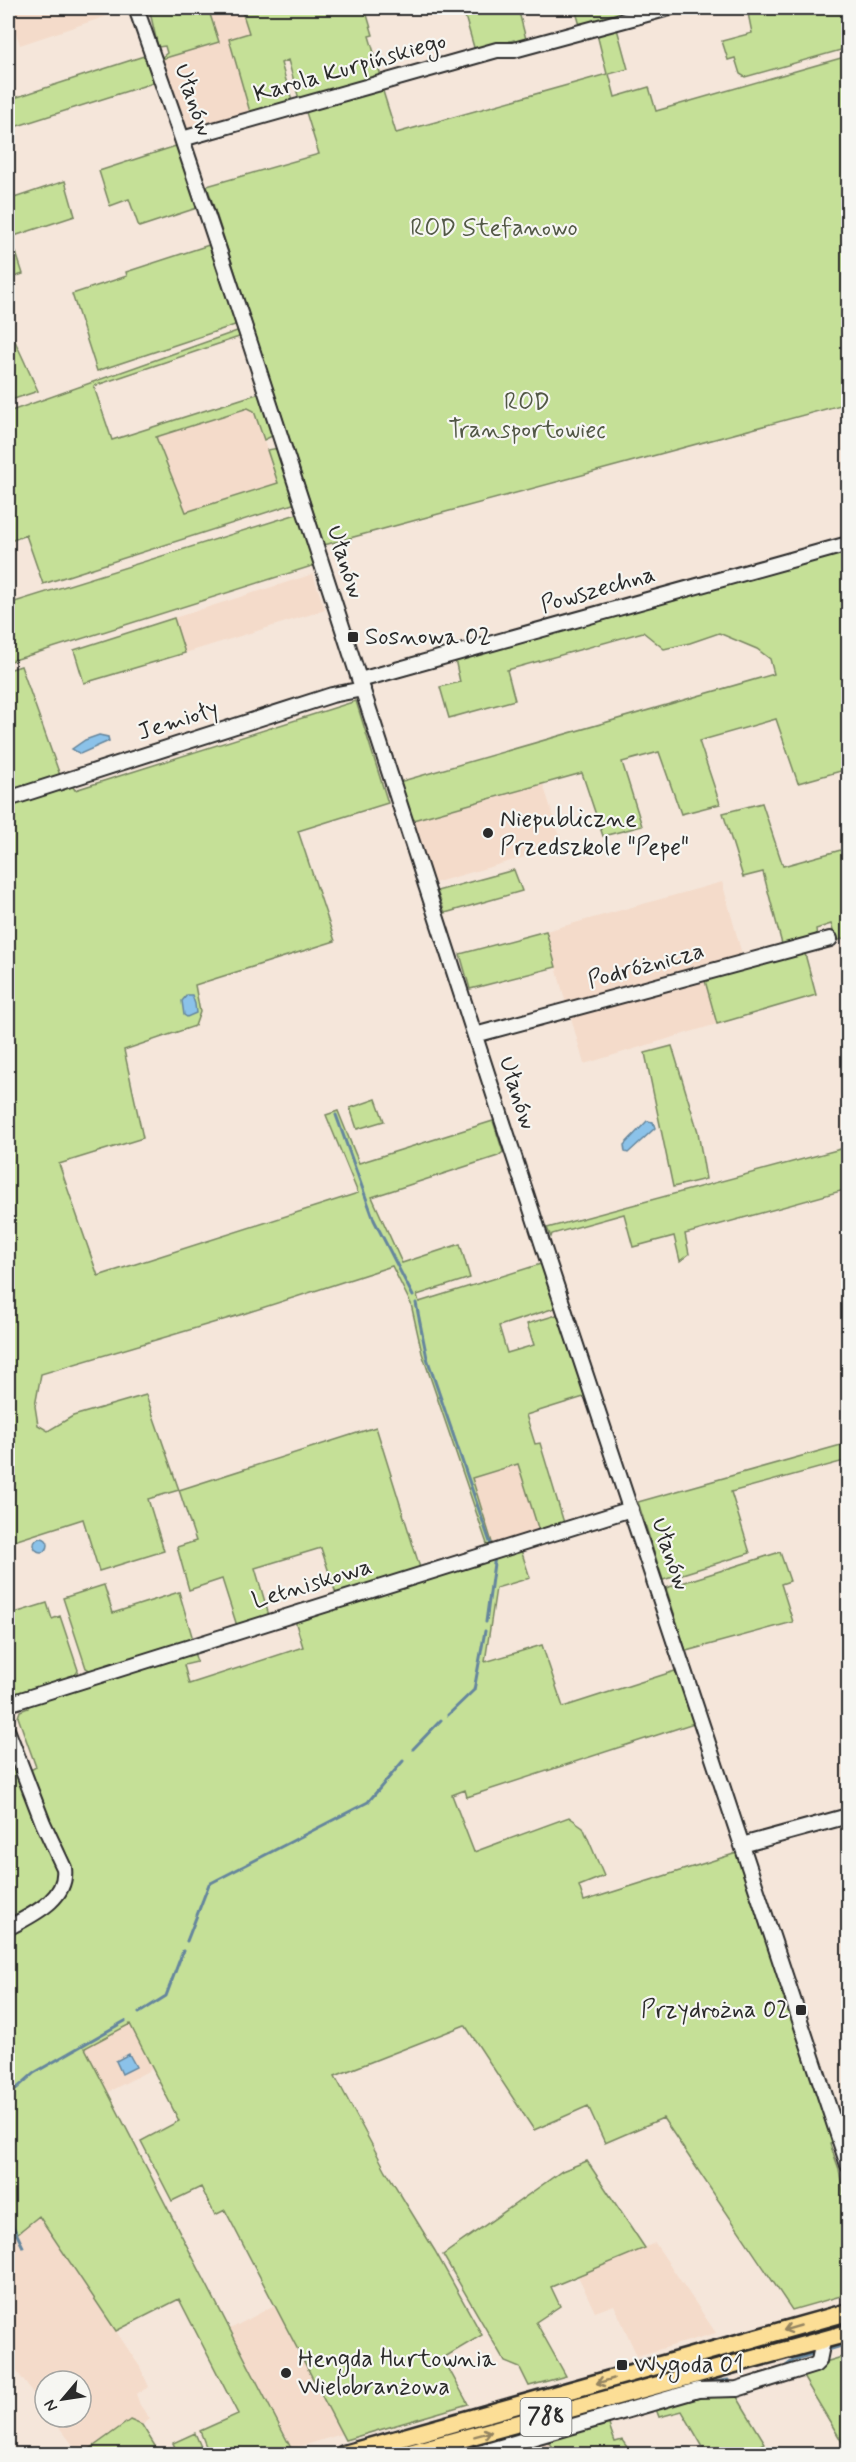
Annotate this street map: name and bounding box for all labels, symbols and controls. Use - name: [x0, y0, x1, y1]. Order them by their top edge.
- street label: Karola Kurpińskiego: [250, 26, 450, 112]
- street label: Ułanów: [166, 59, 220, 141]
- park label: ROD Stefanowo: [410, 213, 578, 244]
- park label: ROD Transportowiec: [448, 387, 606, 446]
- street label: Ułanów: [319, 522, 371, 602]
- street label: Powszechna: [537, 559, 659, 621]
- place label: Sosnowa 02: [365, 622, 491, 653]
- marker: Sosnowa 02: [346, 630, 360, 644]
- street label: Jemioły: [134, 693, 222, 749]
- place label: Niepubliczne Przedszkole "Pepe": [500, 804, 689, 863]
- marker: Niepubliczne Przedszkole "Pepe": [481, 826, 495, 840]
- street label: Podróżnicza: [584, 936, 708, 996]
- street label: Ułanów: [491, 1053, 543, 1133]
- street label: Ułanów: [643, 1513, 697, 1595]
- street label: Letniskowa: [248, 1551, 376, 1617]
- place label: Przydrożna 02: [641, 1995, 789, 2026]
- marker: Przydrożna 02: [794, 2003, 808, 2017]
- one-way arrow: [783, 2323, 802, 2334]
- place label: Hengda Hurtownia Wielobranżowa: [298, 2344, 496, 2403]
- place label: Wygoda 01: [634, 2350, 744, 2383]
- marker: Wygoda 01: [615, 2358, 629, 2372]
- marker: Hengda Hurtownia Wielobranżowa: [279, 2366, 293, 2380]
- north arrow: [33, 2369, 93, 2429]
- one-way arrow: [596, 2376, 615, 2388]
- text: N: [39, 2396, 63, 2415]
- road number: 788: [520, 2398, 572, 2436]
- one-way arrow: [473, 2427, 492, 2439]

